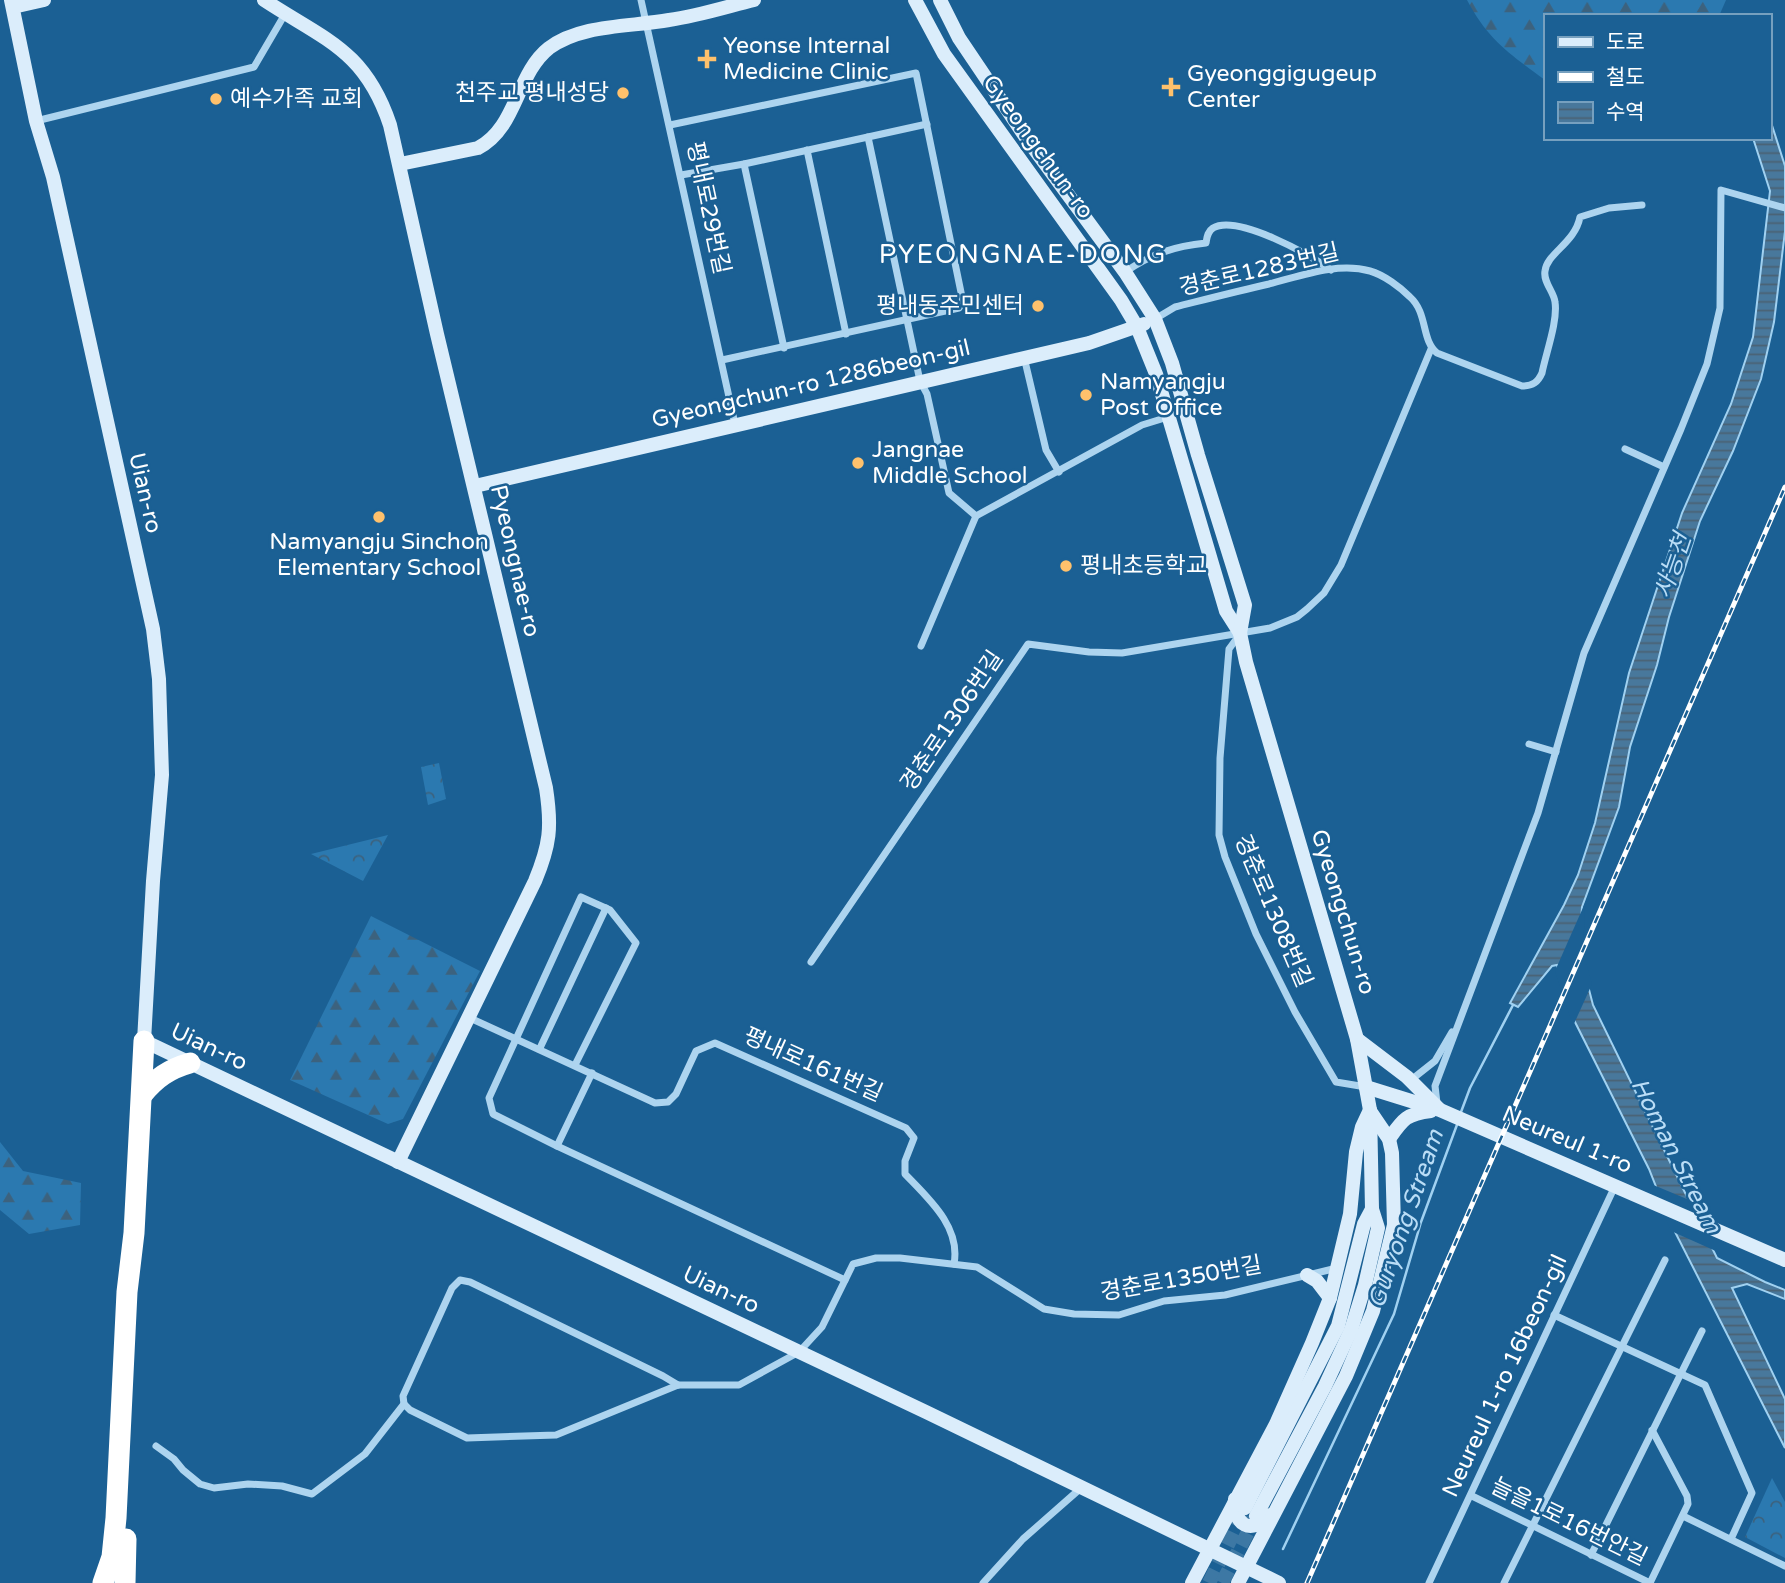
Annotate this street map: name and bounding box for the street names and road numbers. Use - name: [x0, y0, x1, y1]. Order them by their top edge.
- street label: Gyeongchun-ro: [976, 70, 1100, 224]
- street label: 평내로29번길: [680, 139, 736, 277]
- street label: 경춘로1283번길: [1176, 238, 1342, 302]
- street label: Gyeongchun-ro 1286beon-gil: [649, 334, 973, 434]
- street label: Uian-ro: [122, 450, 168, 536]
- street label: Pyeongnae-ro: [484, 482, 546, 640]
- street label: 경춘로1306번길: [895, 645, 1009, 797]
- street label: Gyeongchun-ro: [1305, 826, 1381, 998]
- street label: 경춘로1308번길: [1228, 830, 1318, 992]
- street label: Uian-ro: [166, 1017, 252, 1077]
- street label: 평내로161번길: [739, 1022, 887, 1108]
- street label: Neureul 1-ro: [1498, 1100, 1636, 1180]
- street label: Neureul 1-ro 16beon-gil: [1436, 1250, 1574, 1502]
- street label: 경춘로1350번길: [1098, 1251, 1264, 1307]
- street label: Uian-ro: [678, 1260, 764, 1320]
- street label: 늘을1로16번안길: [1486, 1472, 1652, 1572]

